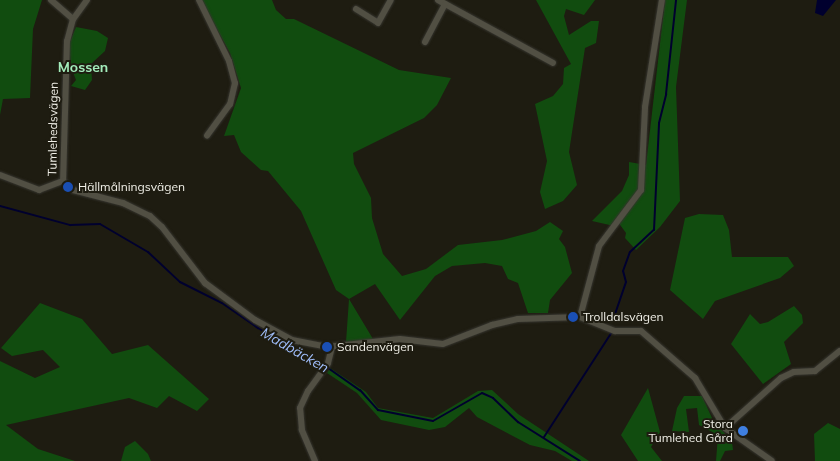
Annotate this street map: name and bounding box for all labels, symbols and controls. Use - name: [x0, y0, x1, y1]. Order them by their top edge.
- district label: Mossen: [58, 59, 108, 75]
- street label: Tumlehedsvägen: [45, 82, 61, 176]
- place label: Hällmålningsvägen: [78, 180, 185, 194]
- marker: Hällmålningsvägen: [62, 181, 74, 193]
- place label: Trolldalsvägen: [583, 310, 664, 324]
- marker: Trolldalsvägen: [567, 311, 579, 323]
- water label: Madbäcken: [258, 324, 332, 376]
- place label: Sandenvägen: [337, 340, 414, 354]
- marker: Sandenvägen: [321, 341, 333, 353]
- place label: Stora Tumlehed Gård: [648, 417, 733, 445]
- marker: Stora Tumlehed Gård: [737, 425, 749, 437]

